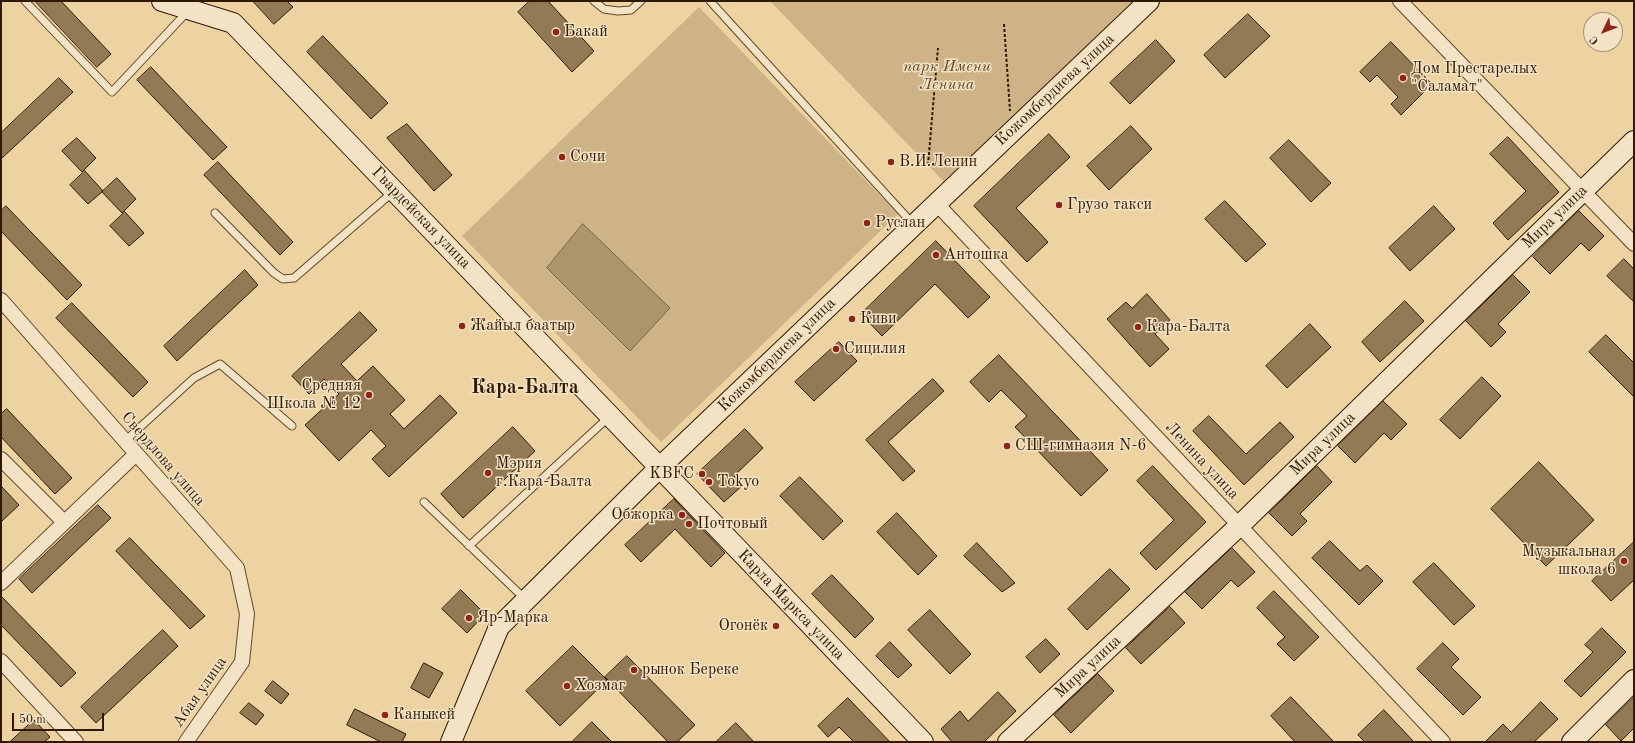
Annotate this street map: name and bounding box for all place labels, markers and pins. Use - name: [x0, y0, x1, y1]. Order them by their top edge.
- place label: Бакай: [564, 22, 608, 42]
- marker: Бакай: [551, 27, 561, 37]
- place label: Дом Престарелых "Саламат": [1411, 59, 1538, 97]
- marker: Дом Престарелых "Саламат": [1398, 73, 1408, 83]
- place label: Сочи: [570, 147, 605, 167]
- marker: Сочи: [557, 152, 567, 162]
- place label: В.И.Ленин: [899, 152, 977, 172]
- marker: В.И.Ленин: [886, 157, 896, 167]
- place label: Грузо такси: [1067, 195, 1152, 215]
- marker: Грузо такси: [1054, 200, 1064, 210]
- place label: Руслан: [875, 213, 925, 233]
- marker: Руслан: [862, 218, 872, 228]
- place label: Антошка: [944, 245, 1009, 265]
- marker: Антошка: [931, 250, 941, 260]
- place label: Киви: [860, 309, 897, 329]
- marker: Киви: [847, 314, 857, 324]
- place label: Жайыл баатыр: [470, 316, 575, 336]
- place label: Кара-Балта: [1146, 317, 1230, 337]
- marker: Жайыл баатыр: [457, 321, 467, 331]
- marker: Кара-Балта: [1133, 322, 1143, 332]
- place label: Сицилия: [844, 339, 906, 359]
- marker: Сицилия: [831, 344, 841, 354]
- place label: Средняя Школа № 12: [267, 376, 361, 414]
- marker: Средняя Школа № 12: [364, 390, 374, 400]
- place label: СШ-гимназия N-6: [1015, 436, 1147, 456]
- marker: СШ-гимназия N-6: [1002, 441, 1012, 451]
- place label: Мэрия г.Кара-Балта: [496, 454, 592, 492]
- place label: KBFC: [649, 464, 694, 484]
- marker: Мэрия г.Кара-Балта: [483, 468, 493, 478]
- marker: KBFC: [697, 469, 707, 479]
- place label: Tokyo: [717, 472, 759, 492]
- marker: Tokyo: [704, 477, 714, 487]
- place label: Обжорка: [611, 505, 674, 525]
- marker: Обжорка: [677, 510, 687, 520]
- place label: Почтовый: [697, 514, 768, 534]
- marker: Почтовый: [684, 519, 694, 529]
- place label: Музыкальная школа 6: [1522, 542, 1616, 580]
- marker: Музыкальная школа 6: [1619, 556, 1629, 566]
- place label: Яр-Марка: [477, 608, 549, 628]
- marker: Яр-Марка: [464, 613, 474, 623]
- place label: Огонёк: [719, 616, 768, 636]
- marker: Огонёк: [771, 621, 781, 631]
- place label: рынок Береке: [642, 660, 739, 680]
- marker: рынок Береке: [629, 665, 639, 675]
- place label: Хозмаг: [575, 676, 626, 696]
- marker: Хозмаг: [562, 681, 572, 691]
- place label: Каныкей: [393, 705, 455, 725]
- marker: Каныкей: [380, 710, 390, 720]

